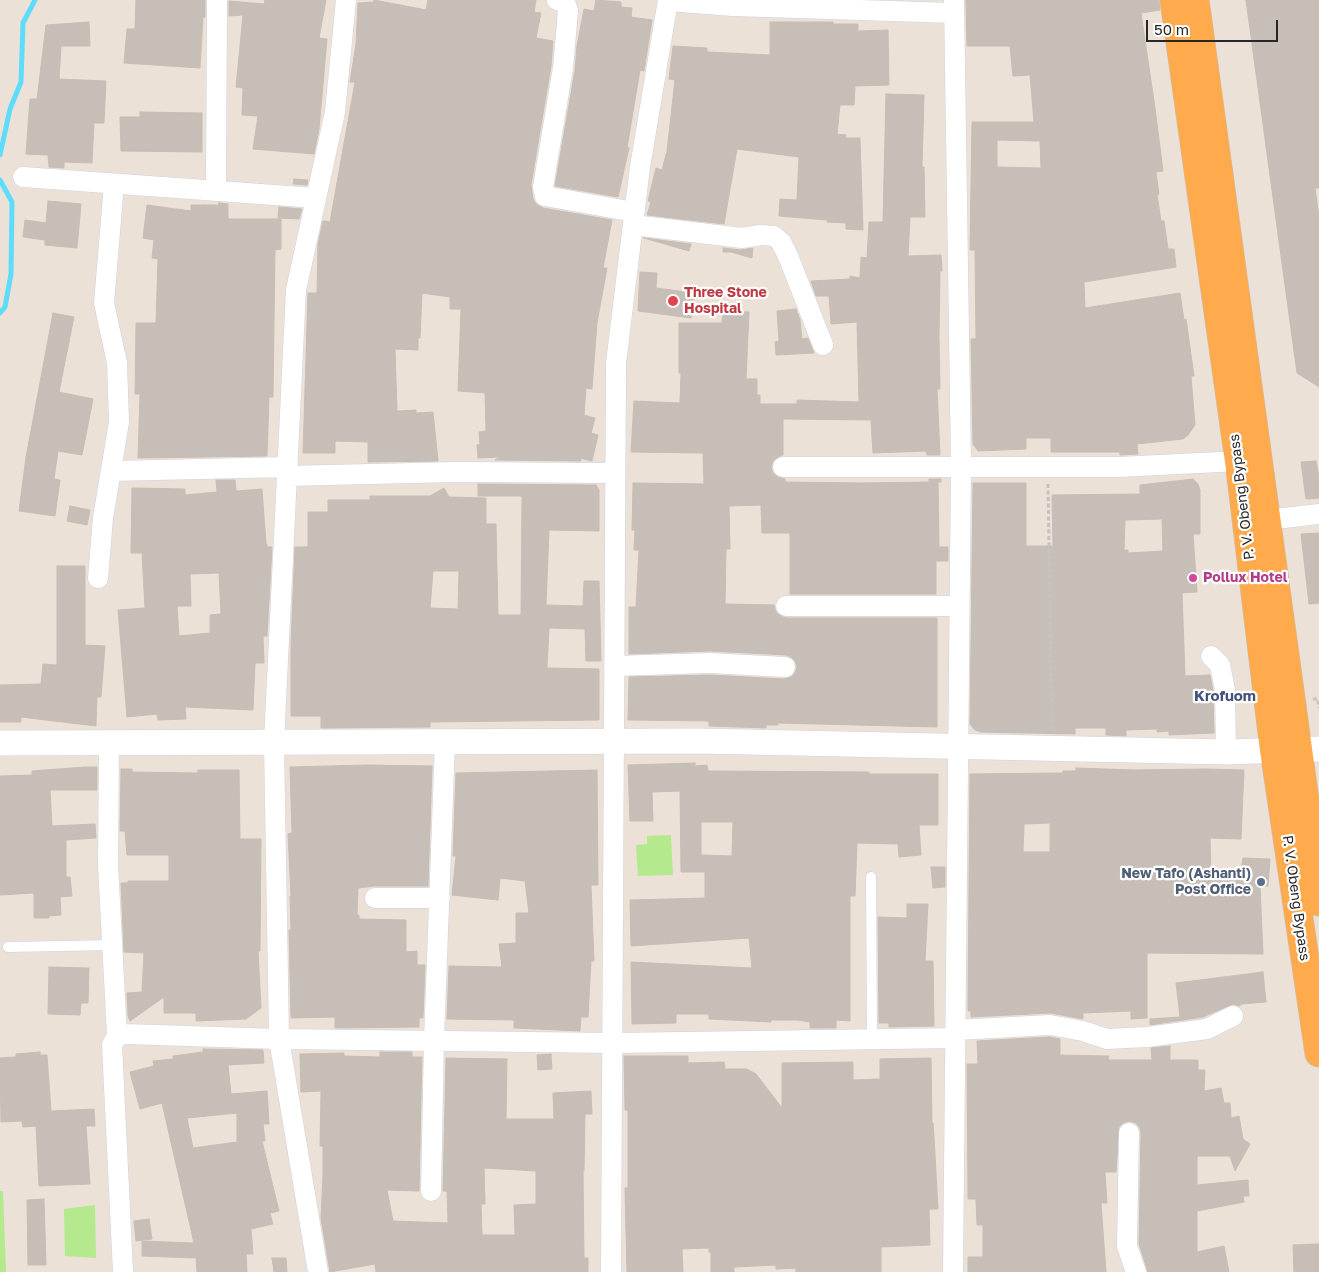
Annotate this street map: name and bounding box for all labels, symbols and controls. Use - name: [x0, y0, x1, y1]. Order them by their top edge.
- scale bar: [1149, 10, 1282, 42]
- text: 50 m: [1154, 20, 1189, 38]
- place label: Three Stone Hospital: [684, 285, 767, 318]
- marker: Three Stone Hospital: [666, 294, 680, 308]
- street label: P. V. Obeng Bypass: [1226, 433, 1258, 561]
- place label: Pollux Hotel: [1203, 570, 1288, 586]
- marker: Pollux Hotel: [1187, 572, 1199, 584]
- district label: Krofuom: [1194, 687, 1256, 705]
- street label: P. V. Obeng Bypass: [1279, 834, 1313, 962]
- place label: New Tafo (Ashanti) Post Office: [1121, 866, 1251, 899]
- marker: New Tafo (Ashanti) Post Office: [1255, 876, 1267, 888]

